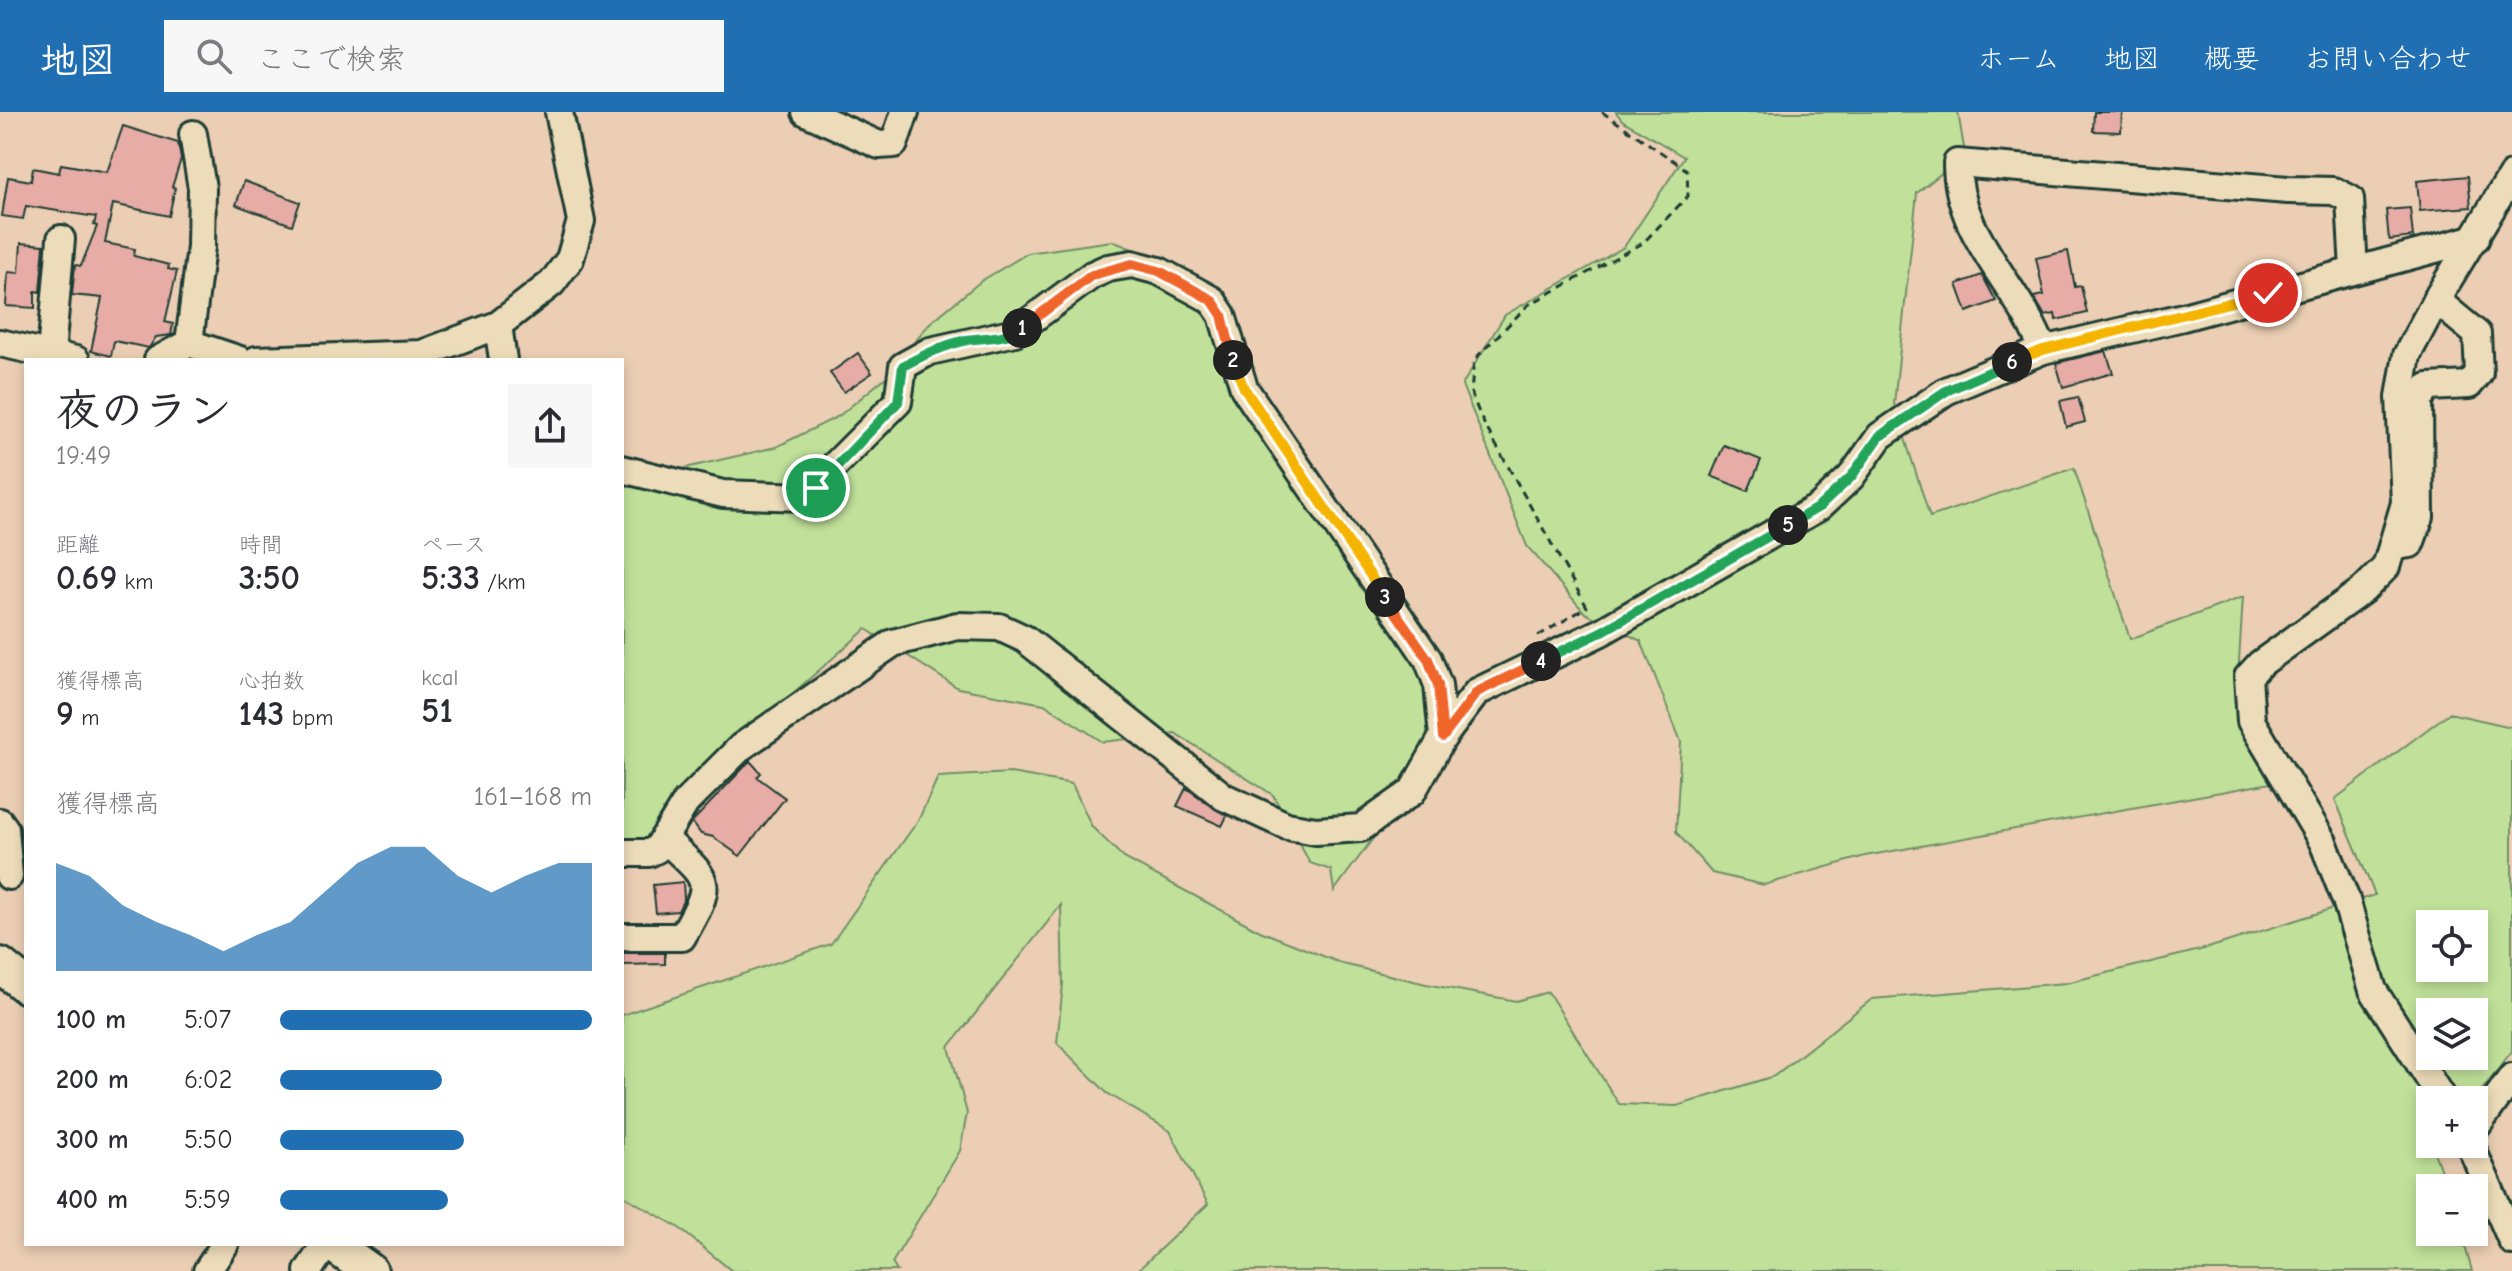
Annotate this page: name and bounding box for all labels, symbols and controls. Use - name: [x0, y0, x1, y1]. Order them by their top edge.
- search box: [164, 20, 724, 92]
- icon: search: [192, 34, 236, 78]
- text: 地図: [40, 39, 116, 83]
- text: ここで検索: [256, 42, 406, 77]
- text: ホーム: [1977, 43, 2060, 75]
- text: 地図: [2104, 43, 2160, 75]
- text: 概要: [2204, 43, 2260, 75]
- text: お問い合わせ: [2304, 43, 2472, 75]
- pin: [2234, 259, 2302, 327]
- icon: check: [2246, 271, 2290, 315]
- pin: 1: [1002, 308, 1042, 348]
- text: 1: [1018, 315, 1026, 341]
- pin: 2: [1213, 340, 1253, 380]
- pin: 6: [1992, 342, 2032, 382]
- text: 2: [1228, 347, 1238, 373]
- text: 6: [2006, 349, 2018, 375]
- button: share: [508, 384, 592, 468]
- text: 夜のラン: [56, 385, 232, 436]
- text: 19:49: [56, 441, 111, 471]
- pin: [782, 454, 850, 522]
- icon: arrive: [794, 466, 838, 510]
- pin: 5: [1768, 505, 1808, 545]
- text: 5: [1782, 512, 1794, 538]
- text: 距離: [56, 532, 100, 558]
- text: 時間: [239, 532, 283, 558]
- text: ペース: [421, 532, 486, 558]
- text: 0.69: [56, 558, 117, 598]
- text: 3:50: [239, 558, 300, 598]
- text: 5:33: [421, 558, 480, 598]
- text: km: [117, 569, 153, 595]
- text: /km: [480, 569, 526, 595]
- pin: 3: [1365, 577, 1405, 617]
- text: 3: [1380, 584, 1390, 610]
- pin: 4: [1521, 641, 1561, 681]
- text: 4: [1536, 648, 1546, 674]
- text: kcal: [421, 665, 458, 691]
- text: 獲得標高: [56, 668, 144, 694]
- text: 心拍数: [239, 668, 305, 694]
- text: 51: [421, 691, 453, 731]
- text: 9: [56, 694, 74, 734]
- text: 143: [239, 694, 284, 734]
- text: m: [74, 705, 99, 731]
- text: bpm: [284, 705, 333, 731]
- text: 161–168 m: [474, 782, 592, 812]
- text: 獲得標高: [56, 789, 160, 819]
- map controls: [2416, 910, 2488, 1246]
- button: locate: [2416, 910, 2488, 982]
- button: layers: [2416, 998, 2488, 1070]
- text: 100 m: [56, 1005, 126, 1035]
- text: 5:07: [184, 1005, 231, 1035]
- text: 200 m: [56, 1065, 129, 1095]
- text: 6:02: [184, 1065, 232, 1095]
- button: +: [2416, 1086, 2488, 1158]
- text: 300 m: [56, 1125, 129, 1155]
- text: 5:50: [184, 1125, 233, 1155]
- button: −: [2416, 1174, 2488, 1246]
- text: 400 m: [56, 1185, 128, 1215]
- text: 5:59: [184, 1185, 231, 1215]

